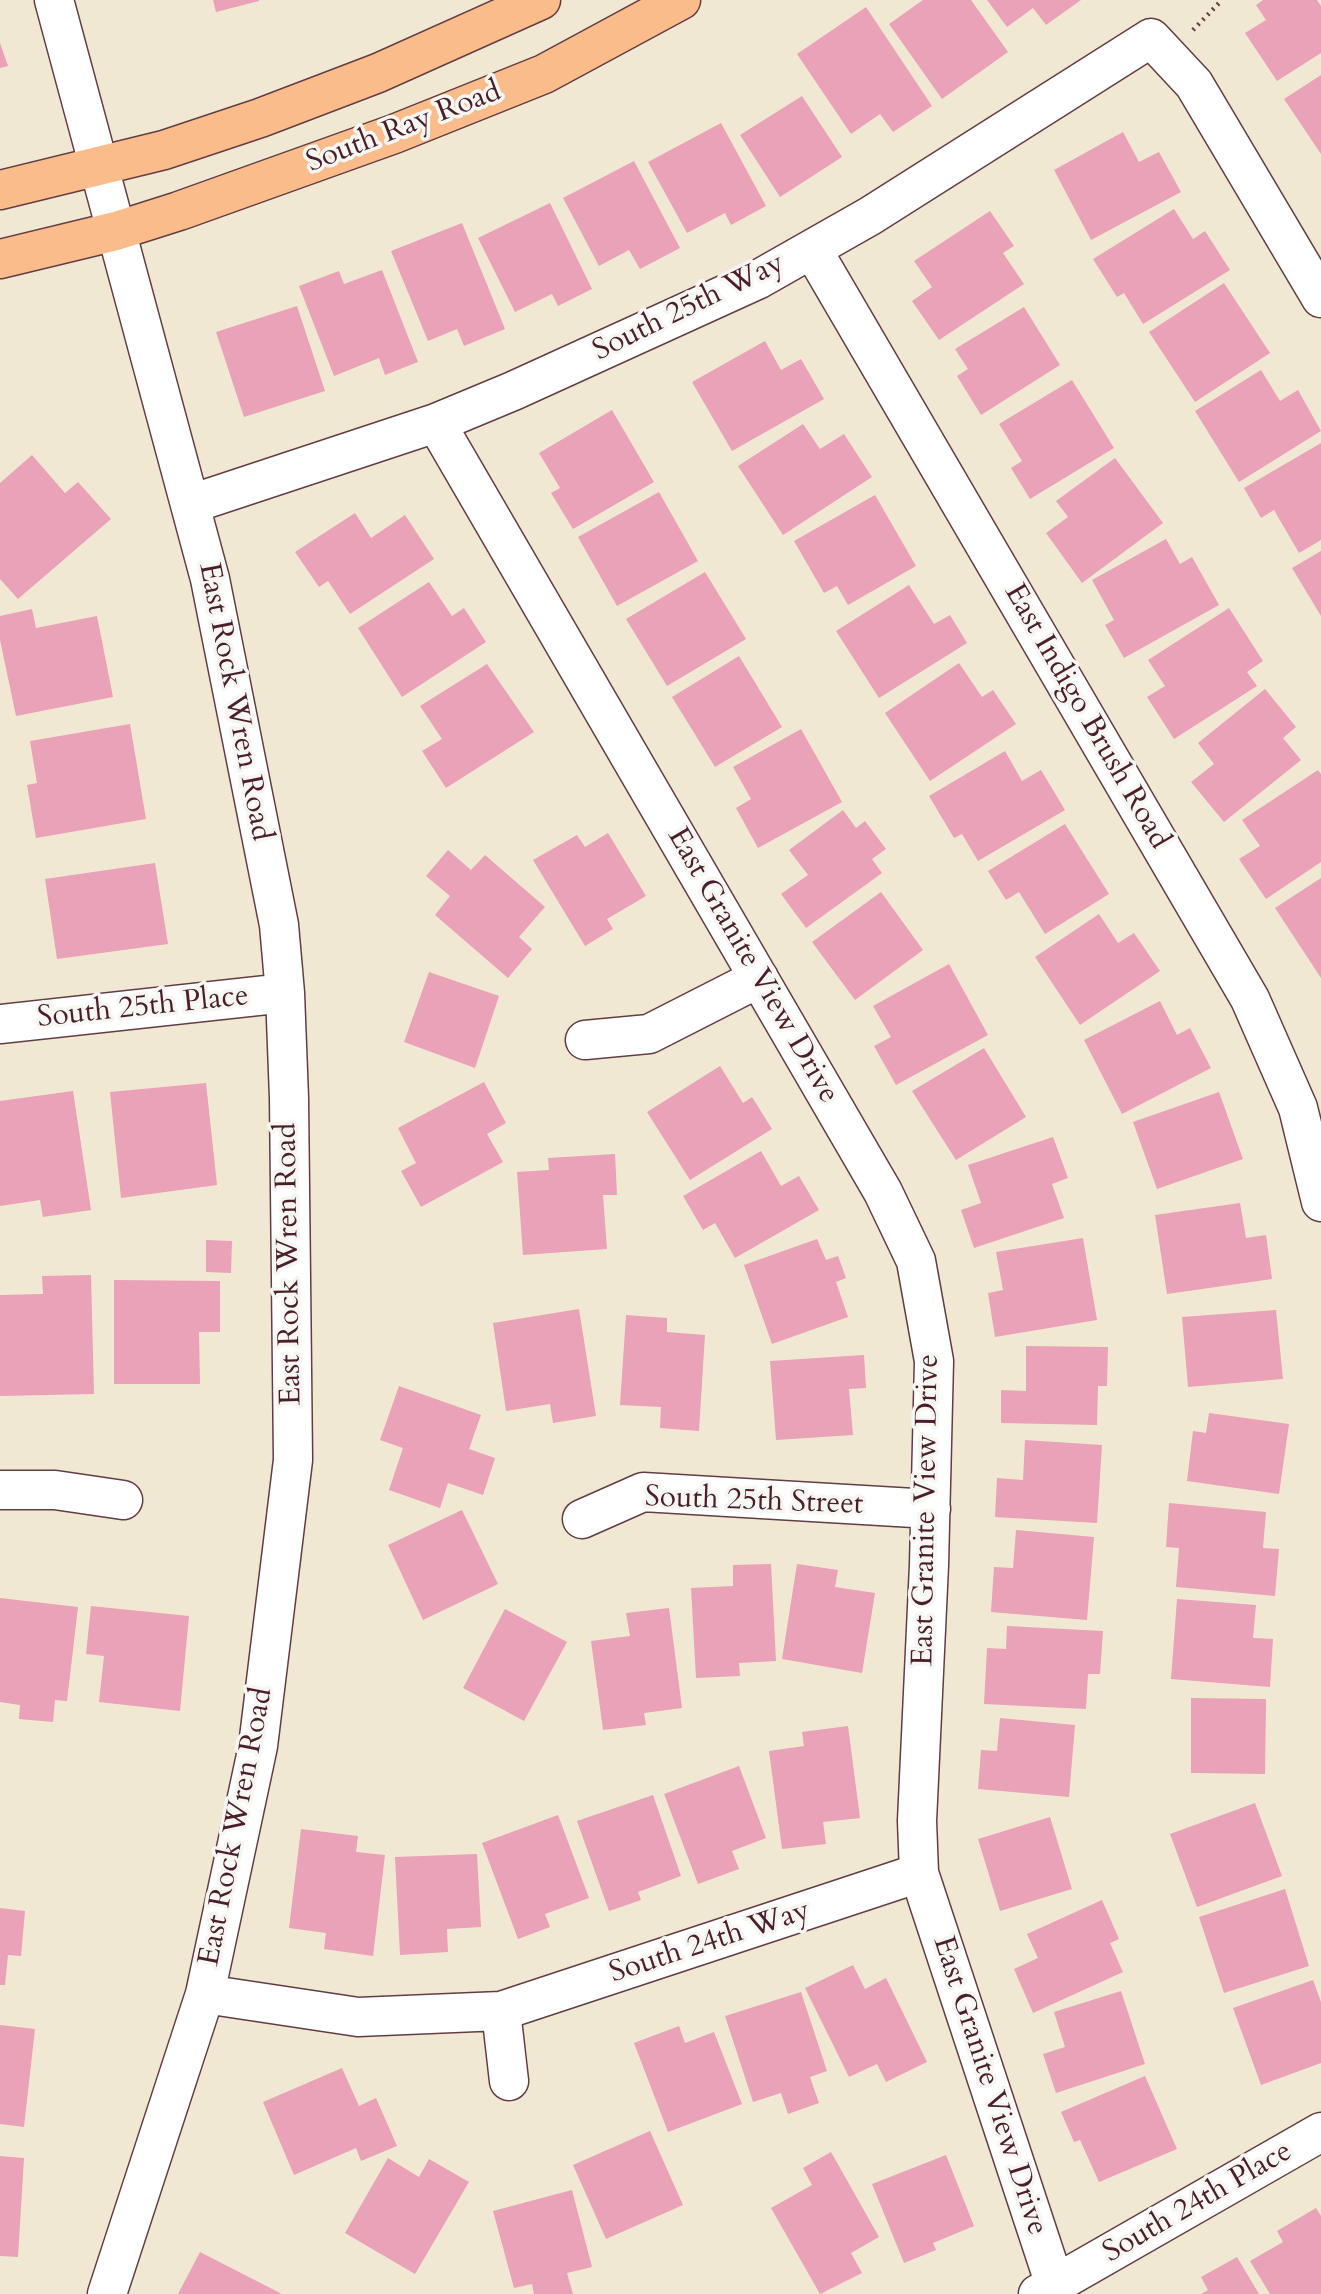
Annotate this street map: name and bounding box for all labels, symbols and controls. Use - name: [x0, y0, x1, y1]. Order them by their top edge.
- street label: South Ray Road: [302, 74, 506, 182]
- street label: South 25th Way: [587, 246, 791, 370]
- street label: East Rock Wren Road: [189, 560, 279, 844]
- street label: East Indigo Brush Road: [995, 578, 1177, 856]
- street label: East Granite View Drive: [658, 822, 846, 1110]
- street label: South 25th Place: [36, 979, 250, 1037]
- street label: East Rock Wren Road: [270, 1122, 310, 1406]
- street label: East Granite View Drive: [906, 1354, 948, 1666]
- street label: South 25th Street: [644, 1480, 864, 1524]
- street label: East Rock Wren Road: [192, 1685, 282, 1969]
- street label: South 24th Way: [605, 1894, 815, 1992]
- street label: East Granite View Drive: [924, 1932, 1054, 2240]
- street label: South 24th Place: [1097, 2134, 1299, 2272]

